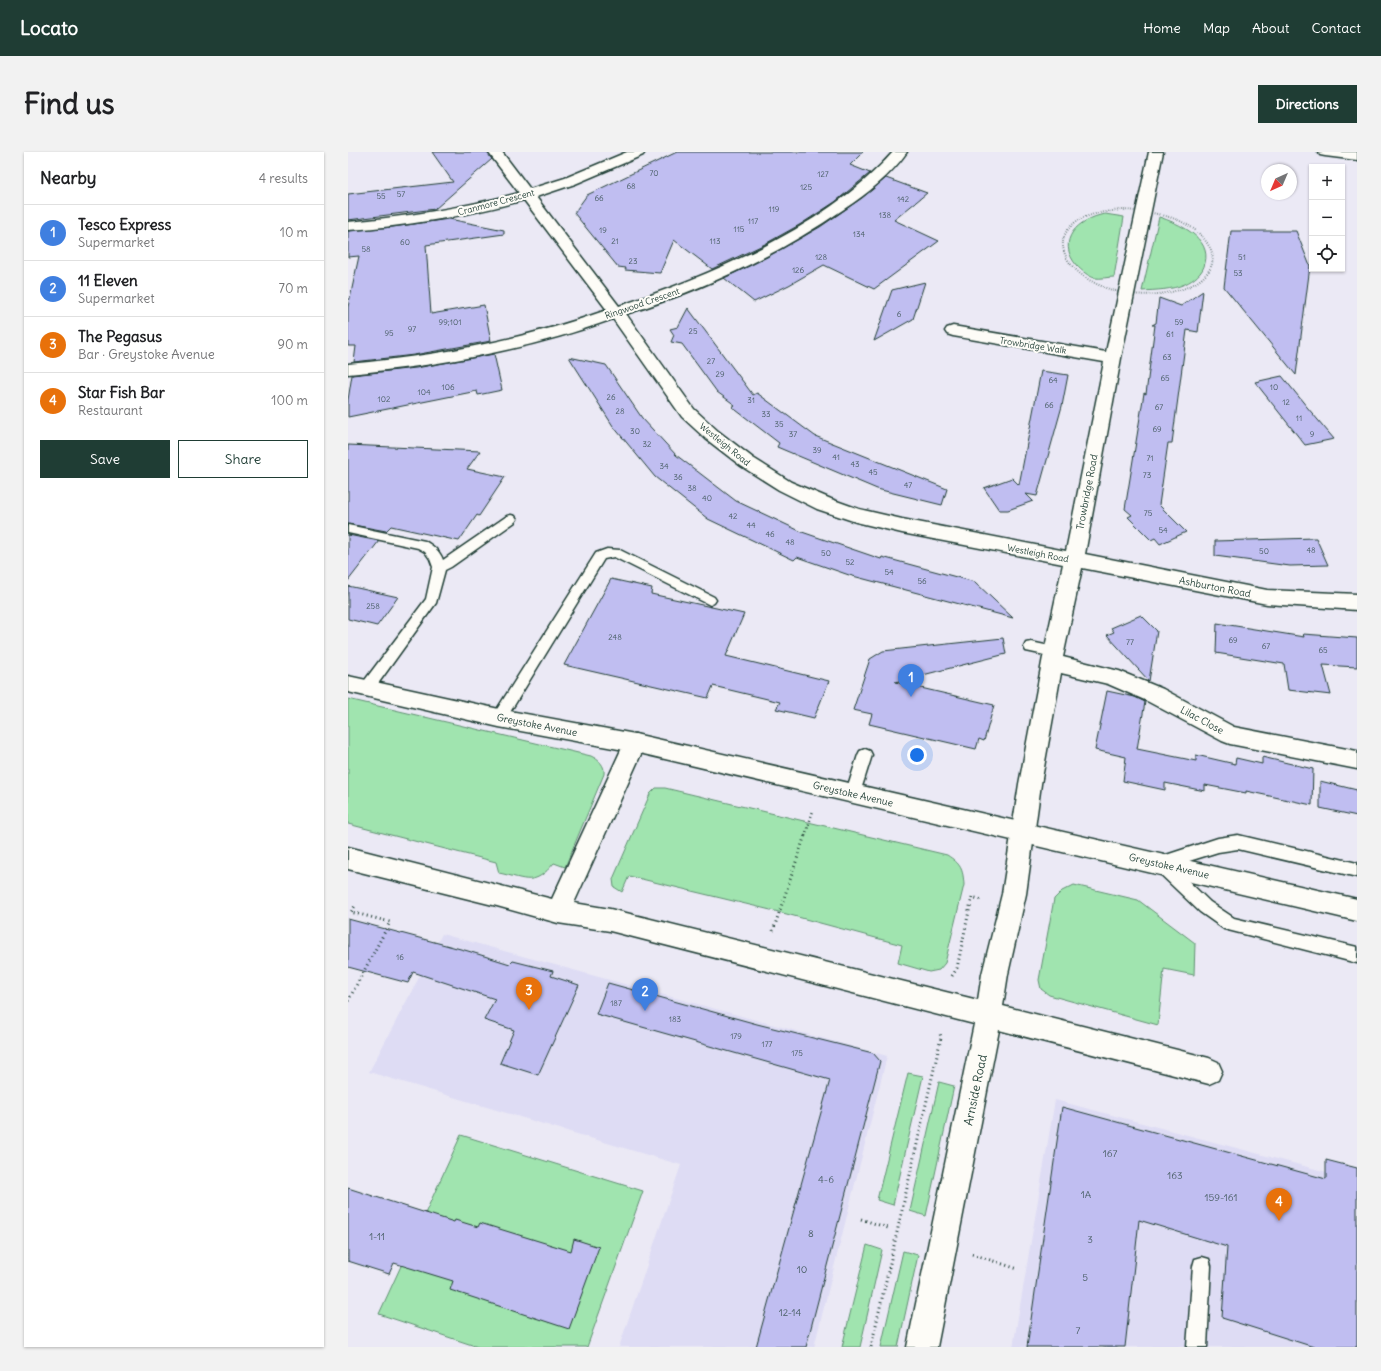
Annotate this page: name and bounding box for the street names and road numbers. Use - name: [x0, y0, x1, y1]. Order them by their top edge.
- street label: Cranmore Crescent: [457, 186, 535, 218]
- street label: Ringwood Crescent: [603, 285, 681, 321]
- street label: Trowbridge Walk: [999, 334, 1068, 356]
- street label: Westleigh Road: [697, 420, 753, 468]
- street label: Trowbridge Road: [1073, 453, 1101, 531]
- street label: Westleigh Road: [1006, 542, 1070, 564]
- street label: Ashburton Road: [1178, 574, 1252, 600]
- street label: Lilac Close: [1178, 703, 1226, 737]
- street label: Greystoke Avenue: [496, 711, 578, 739]
- street label: Greystoke Avenue: [812, 778, 894, 810]
- street label: Greystoke Avenue: [1128, 850, 1210, 882]
- street label: Arnside Road: [960, 1053, 990, 1127]

